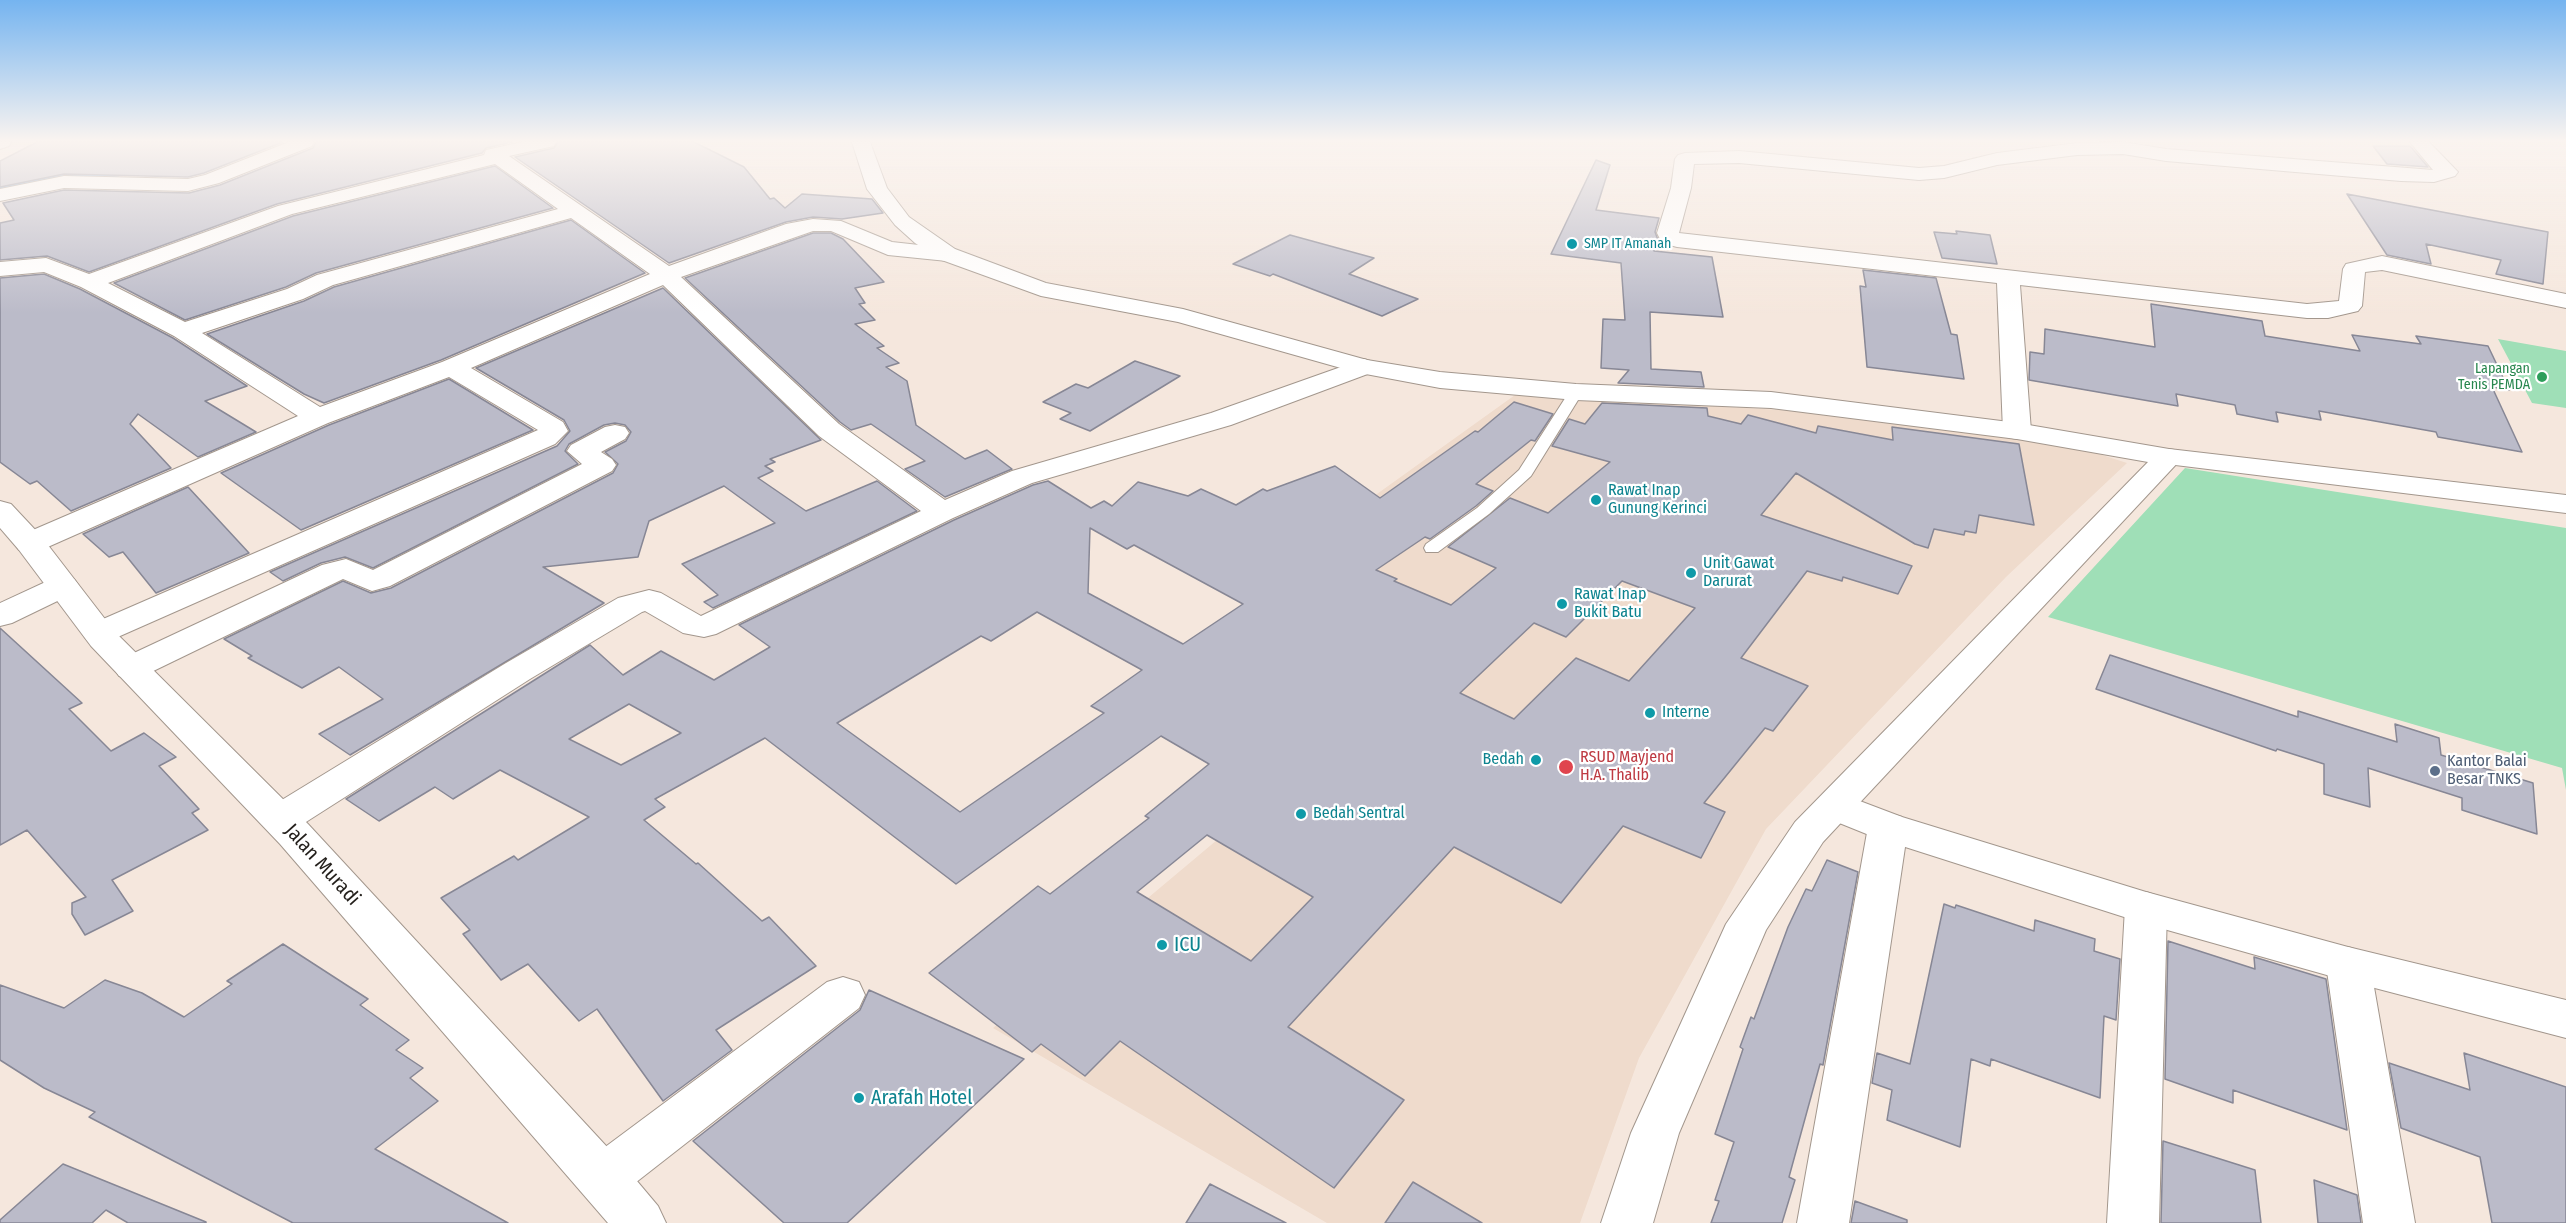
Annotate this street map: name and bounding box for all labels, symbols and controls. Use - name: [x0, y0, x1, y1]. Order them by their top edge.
- place label: SMP IT Amanah: [1584, 236, 1671, 252]
- marker: SMP IT Amanah: [1565, 237, 1579, 251]
- place label: Lapangan Tenis PEMDA: [2458, 361, 2530, 394]
- marker: Lapangan Tenis PEMDA: [2535, 370, 2549, 384]
- place label: Rawat Inap Gunung Kerinci: [1608, 481, 1707, 519]
- marker: Rawat Inap Gunung Kerinci: [1589, 493, 1603, 507]
- place label: Unit Gawat Darurat: [1703, 554, 1774, 592]
- marker: Unit Gawat Darurat: [1684, 566, 1698, 580]
- place label: Rawat Inap Bukit Batu: [1574, 585, 1646, 623]
- marker: Rawat Inap Bukit Batu: [1555, 597, 1569, 611]
- place label: Interne: [1662, 703, 1709, 723]
- marker: Interne: [1643, 706, 1657, 720]
- place label: RSUD Mayjend H.A. Thalib: [1580, 748, 1674, 786]
- place label: Bedah: [1482, 750, 1524, 770]
- place label: Kantor Balai Besar TNKS: [2447, 752, 2527, 790]
- marker: Bedah: [1529, 753, 1543, 767]
- marker: RSUD Mayjend H.A. Thalib: [1557, 758, 1575, 776]
- marker: Kantor Balai Besar TNKS: [2428, 764, 2442, 778]
- place label: Bedah Sentral: [1313, 804, 1405, 824]
- marker: Bedah Sentral: [1294, 807, 1308, 821]
- street label: Jalan Muradi: [279, 819, 365, 911]
- place label: ICU: [1174, 933, 1201, 957]
- marker: ICU: [1155, 938, 1169, 952]
- place label: Arafah Hotel: [871, 1086, 972, 1110]
- marker: Arafah Hotel: [852, 1091, 866, 1105]

